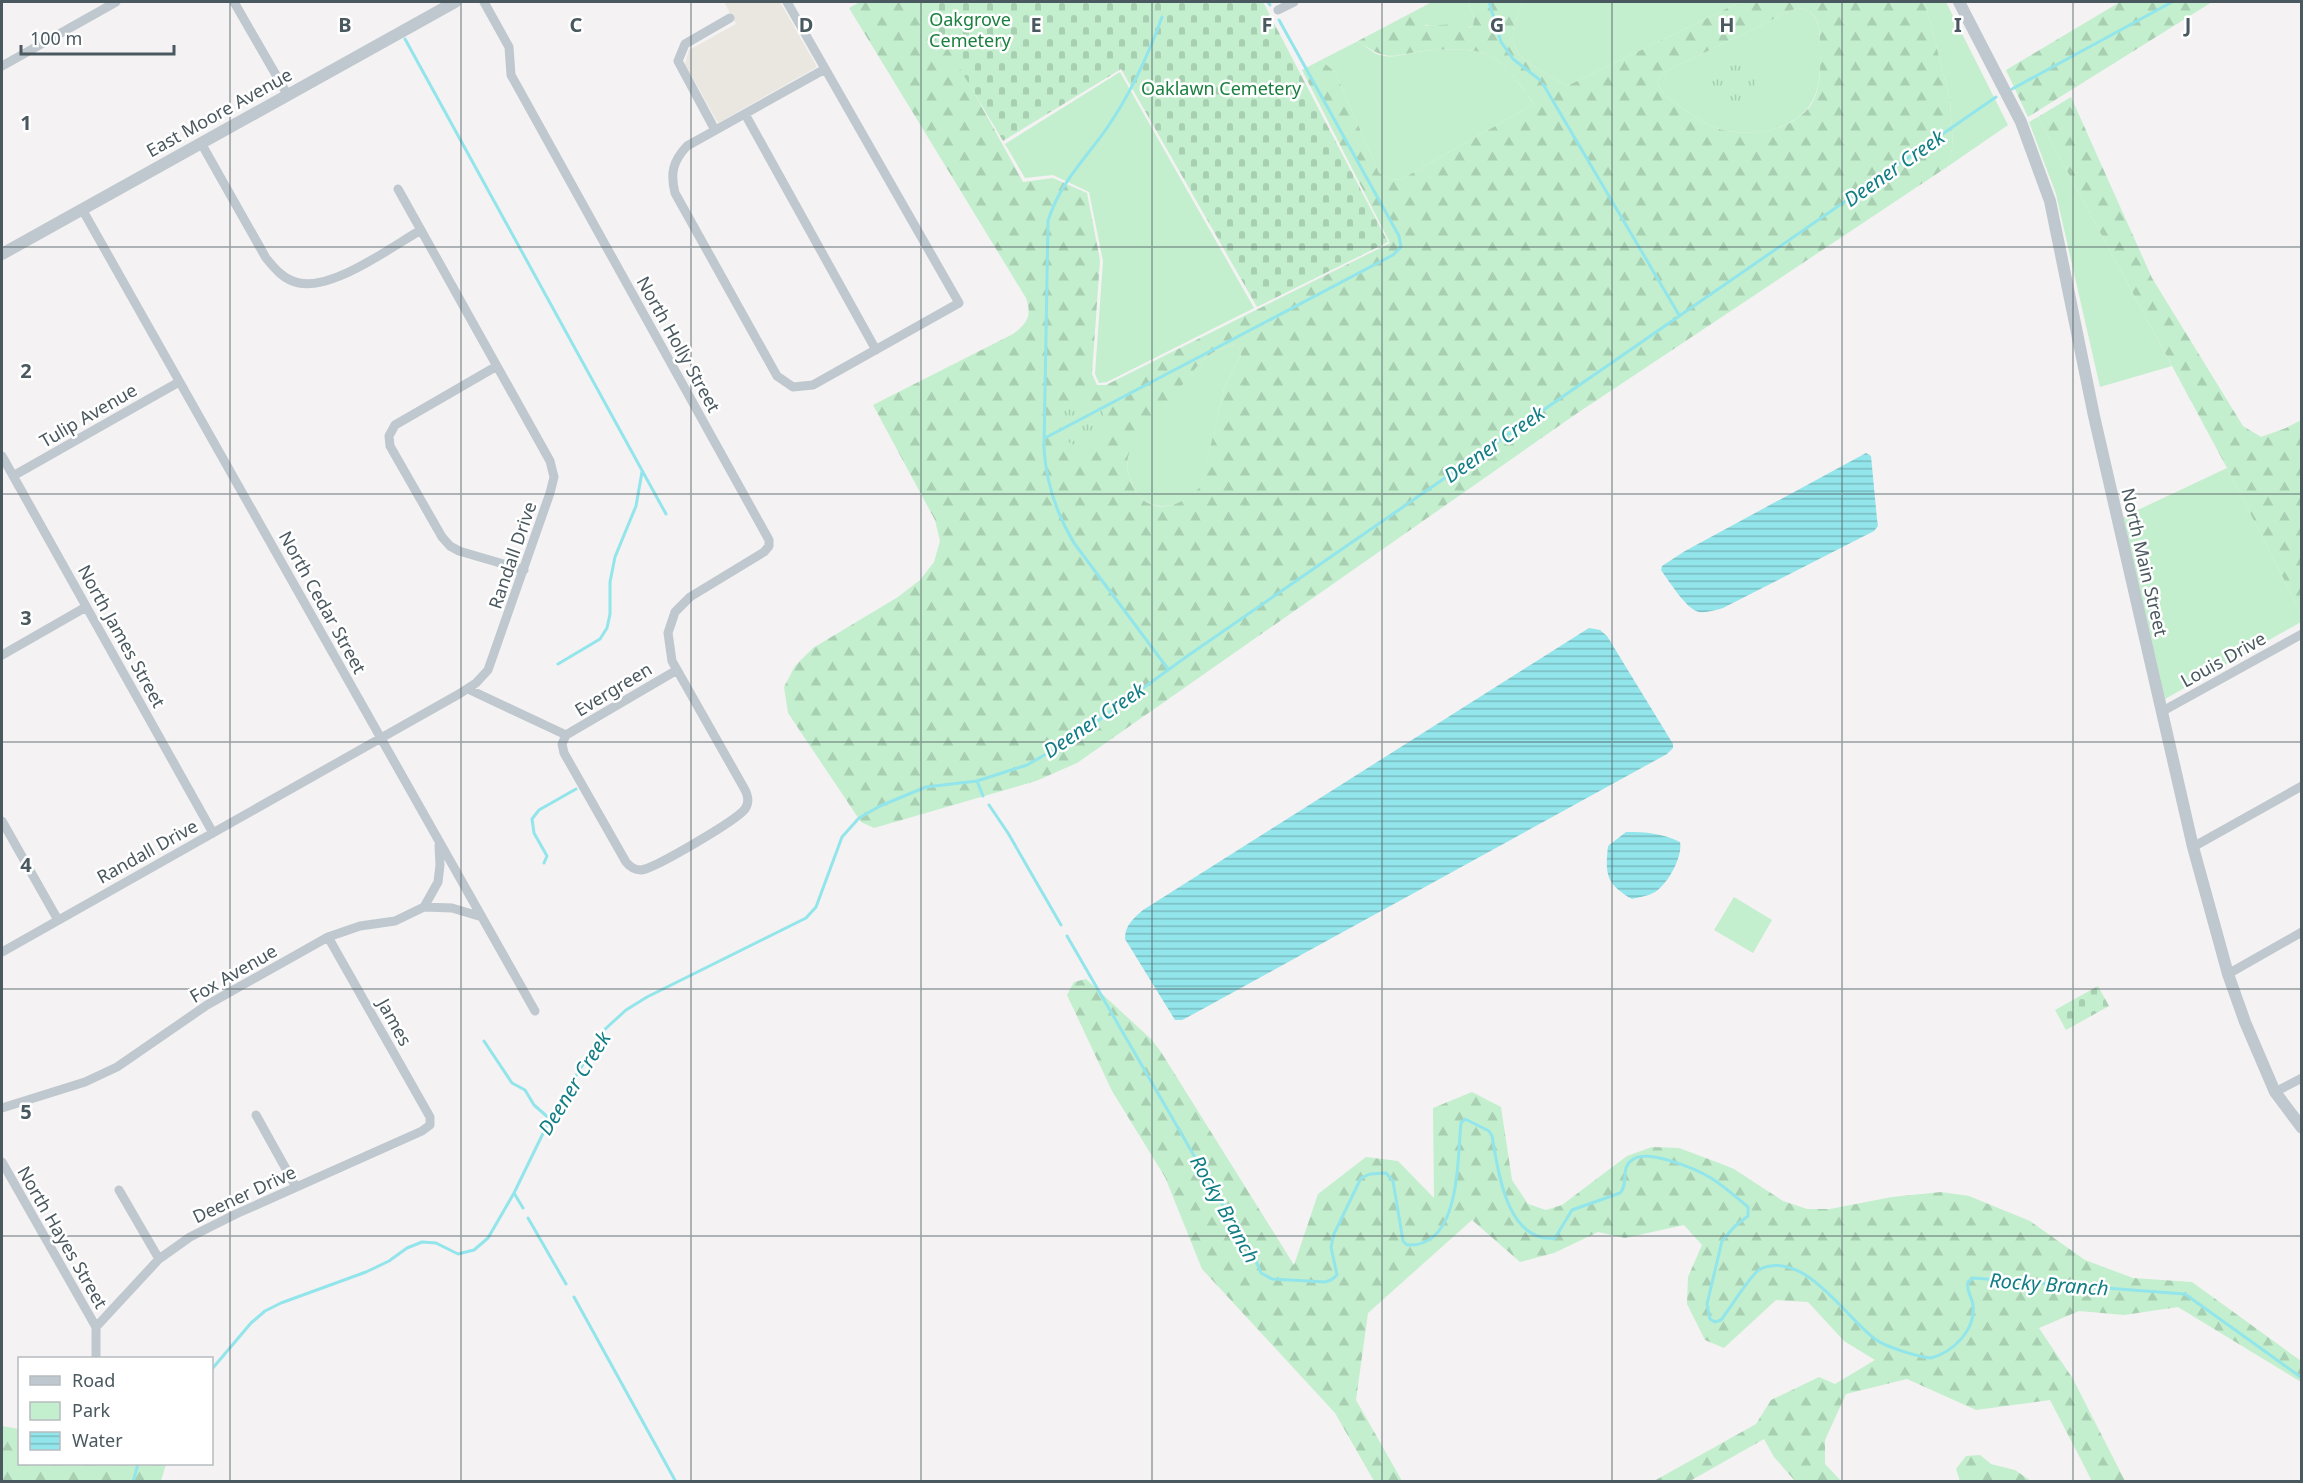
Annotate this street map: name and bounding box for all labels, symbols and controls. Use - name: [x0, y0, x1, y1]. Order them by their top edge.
- park label: Oakgrove Cemetery: [929, 7, 1012, 52]
- text: B: [338, 11, 352, 38]
- text: C: [570, 11, 583, 38]
- text: D: [799, 11, 813, 38]
- text: E: [1030, 11, 1042, 38]
- text: F: [1262, 11, 1272, 38]
- text: G: [1490, 11, 1504, 38]
- text: H: [1719, 11, 1735, 38]
- text: I: [1954, 11, 1962, 38]
- text: J: [2183, 11, 2191, 38]
- scale bar: [21, 18, 174, 56]
- text: 100 m: [30, 26, 82, 50]
- street label: East Moore Avenue: [142, 62, 296, 162]
- park label: Oaklawn Cemetery: [1141, 76, 1302, 100]
- text: 1: [20, 109, 32, 136]
- water label: Deener Creek: [1838, 123, 1951, 213]
- street label: North Holly Street: [632, 272, 727, 417]
- text: 2: [20, 357, 32, 384]
- street label: Tulip Avenue: [35, 377, 141, 453]
- water label: Deener Creek: [1438, 399, 1551, 489]
- street label: North Main Street: [2116, 486, 2174, 639]
- street label: Randall Drive: [482, 498, 542, 612]
- street label: North Cedar Street: [274, 526, 372, 678]
- street label: North James Street: [73, 560, 171, 712]
- text: 3: [20, 604, 32, 631]
- street label: Louis Drive: [2176, 626, 2270, 692]
- street label: Evergreen: [570, 657, 656, 721]
- water label: Deener Creek: [1038, 675, 1151, 764]
- street label: Randall Drive: [92, 813, 202, 889]
- text: 4: [20, 851, 32, 878]
- street label: Fox Avenue: [185, 938, 281, 1008]
- street label: James: [371, 992, 418, 1050]
- water label: Deener Creek: [532, 1025, 617, 1140]
- text: 5: [20, 1098, 32, 1125]
- water label: Rocky Branch: [1184, 1150, 1266, 1268]
- street label: Deener Drive: [188, 1160, 300, 1228]
- street label: North Hayes Street: [12, 1161, 114, 1313]
- water label: Rocky Branch: [1989, 1266, 2109, 1302]
- legend: [18, 1357, 213, 1465]
- text: Road: [72, 1368, 115, 1392]
- text: Park: [72, 1398, 110, 1422]
- text: Water: [72, 1428, 123, 1452]

